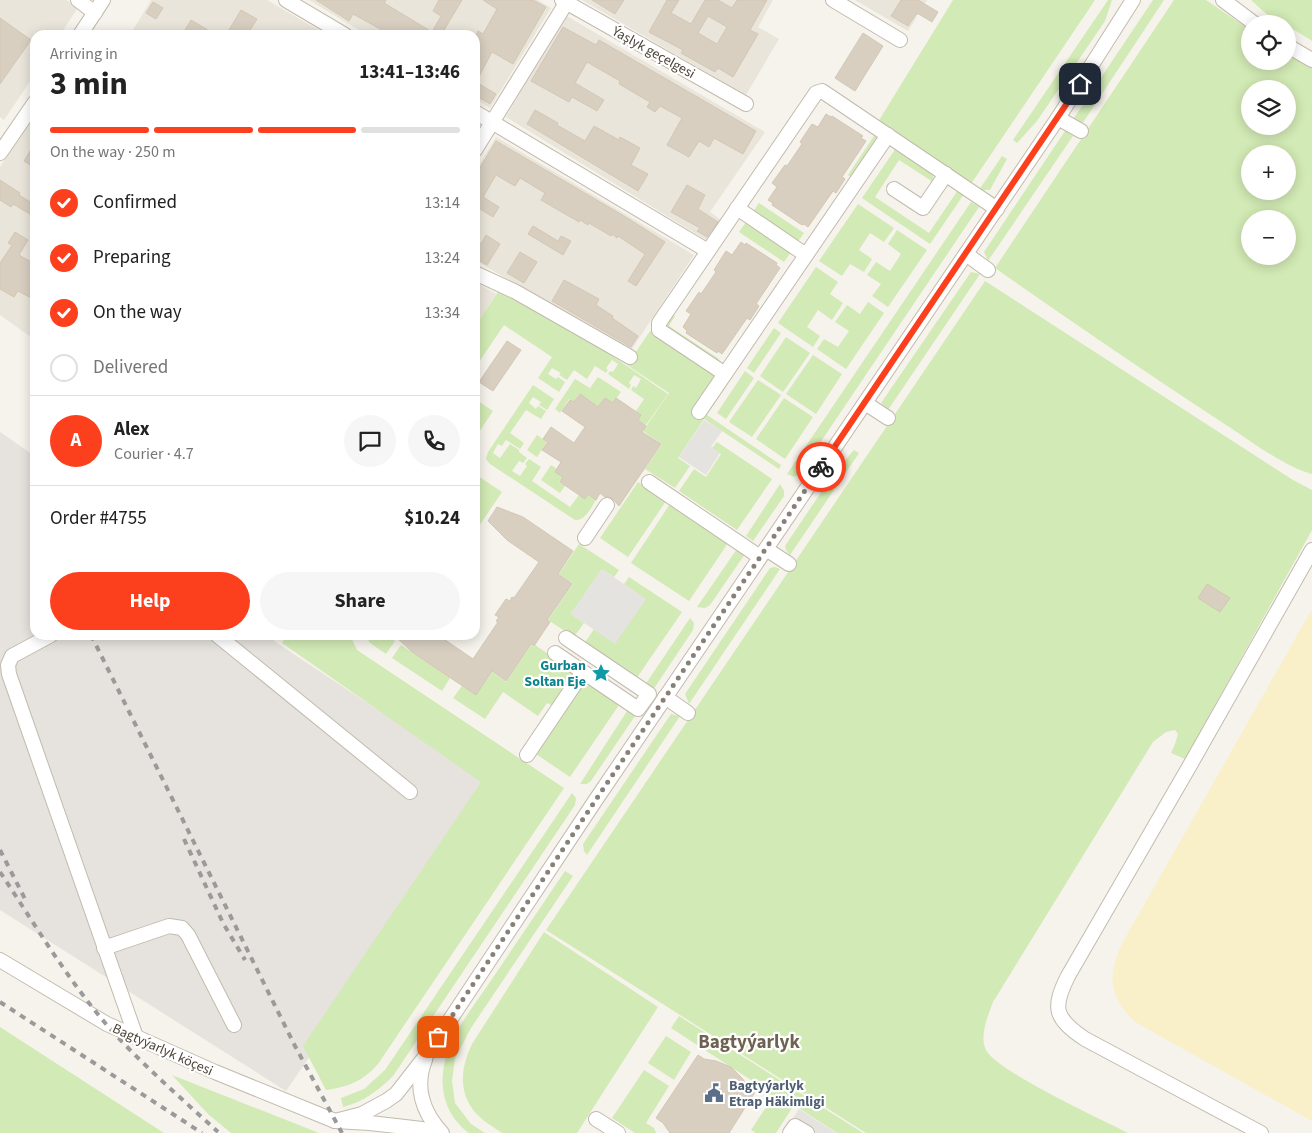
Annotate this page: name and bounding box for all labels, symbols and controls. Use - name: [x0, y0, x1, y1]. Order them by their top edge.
- map controls: [1241, 15, 1296, 265]
- button: locate: [1241, 15, 1296, 70]
- street label: Ýaşlyk geçelgesi: [608, 21, 699, 84]
- text: Arriving in: [50, 43, 118, 65]
- text: 13:41–13:46: [359, 59, 460, 86]
- text: 3 min: [50, 61, 128, 107]
- pin: [1059, 63, 1101, 105]
- icon: home: [1066, 70, 1094, 98]
- button: layers: [1241, 80, 1296, 135]
- text: On the way · 250 m: [50, 141, 175, 163]
- button: +: [1241, 145, 1296, 200]
- icon: check: [50, 189, 78, 217]
- text: Confirmed: [93, 189, 177, 216]
- text: 13:14: [424, 192, 460, 214]
- button: −: [1241, 210, 1296, 265]
- icon: check: [50, 244, 78, 272]
- text: Preparing: [93, 244, 171, 271]
- text: 13:24: [424, 247, 460, 269]
- icon: check: [50, 299, 78, 327]
- text: On the way: [93, 299, 182, 326]
- text: 13:34: [424, 302, 460, 324]
- text: Delivered: [93, 354, 168, 381]
- button: chat: [344, 415, 396, 467]
- button: phone: [408, 415, 460, 467]
- text: Alex: [114, 416, 150, 443]
- text: A: [71, 427, 81, 454]
- courier: [796, 442, 846, 492]
- text: Courier · 4.7: [114, 443, 194, 465]
- icon: bike: [807, 453, 835, 481]
- text: Order #4755: [50, 505, 147, 532]
- text: $10.24: [404, 505, 460, 532]
- button: Help: [50, 572, 250, 630]
- button: Share: [260, 572, 460, 630]
- place label: Gurban Soltan Eje: [524, 656, 586, 692]
- place icon: Gurban Soltan Eje: [590, 662, 612, 684]
- pin: [417, 1016, 459, 1058]
- street label: Bagtyýarlyk köçesi: [109, 1019, 216, 1081]
- icon: bag: [424, 1023, 452, 1051]
- district label: Bagtyýarlyk: [698, 1029, 800, 1056]
- place label: Bagtyýarlyk Etrap Häkimligi: [729, 1076, 825, 1112]
- public building icon: Bagtyýarlyk Etrap Häkimligi: [703, 1082, 725, 1104]

